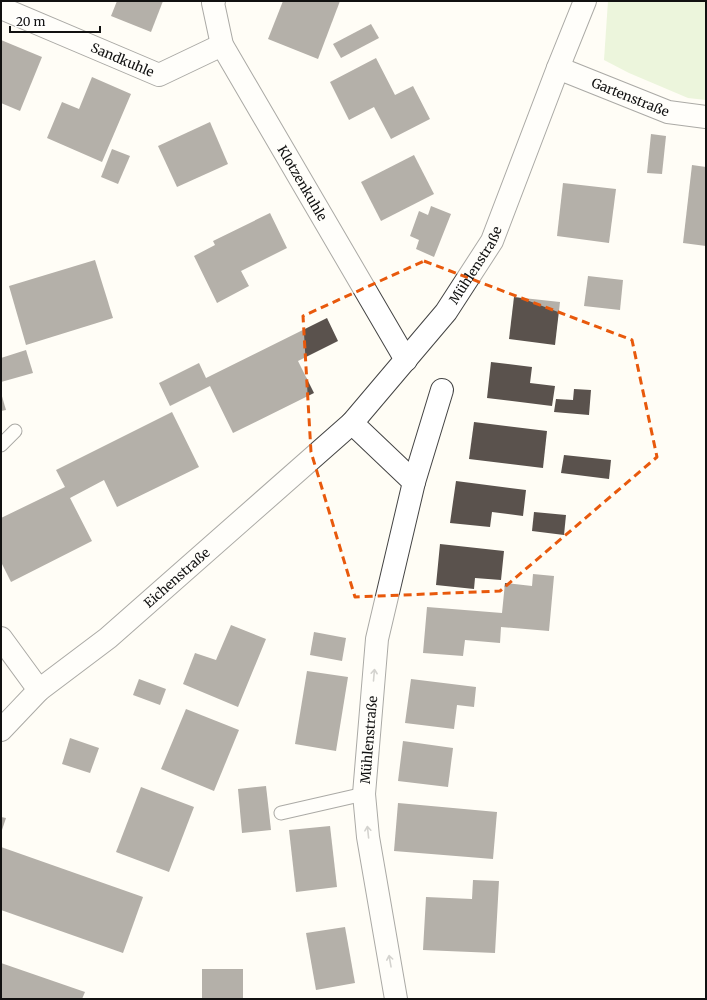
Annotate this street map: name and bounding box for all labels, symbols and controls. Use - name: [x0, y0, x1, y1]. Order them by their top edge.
- scale bar: [10, 8, 100, 34]
- text: 20 m: [16, 14, 45, 29]
- street label: Sandkuhle: [88, 39, 157, 81]
- street label: Gartenstraße: [589, 74, 672, 121]
- street label: Klotzenkuhle: [274, 143, 331, 224]
- street label: Mühlenstraße: [445, 224, 506, 307]
- street label: Eichenstraße: [140, 544, 214, 612]
- one-way arrow: [370, 669, 378, 682]
- street label: Mühlenstraße: [357, 695, 381, 785]
- one-way arrow: [364, 826, 371, 839]
- one-way arrow: [385, 954, 393, 967]

